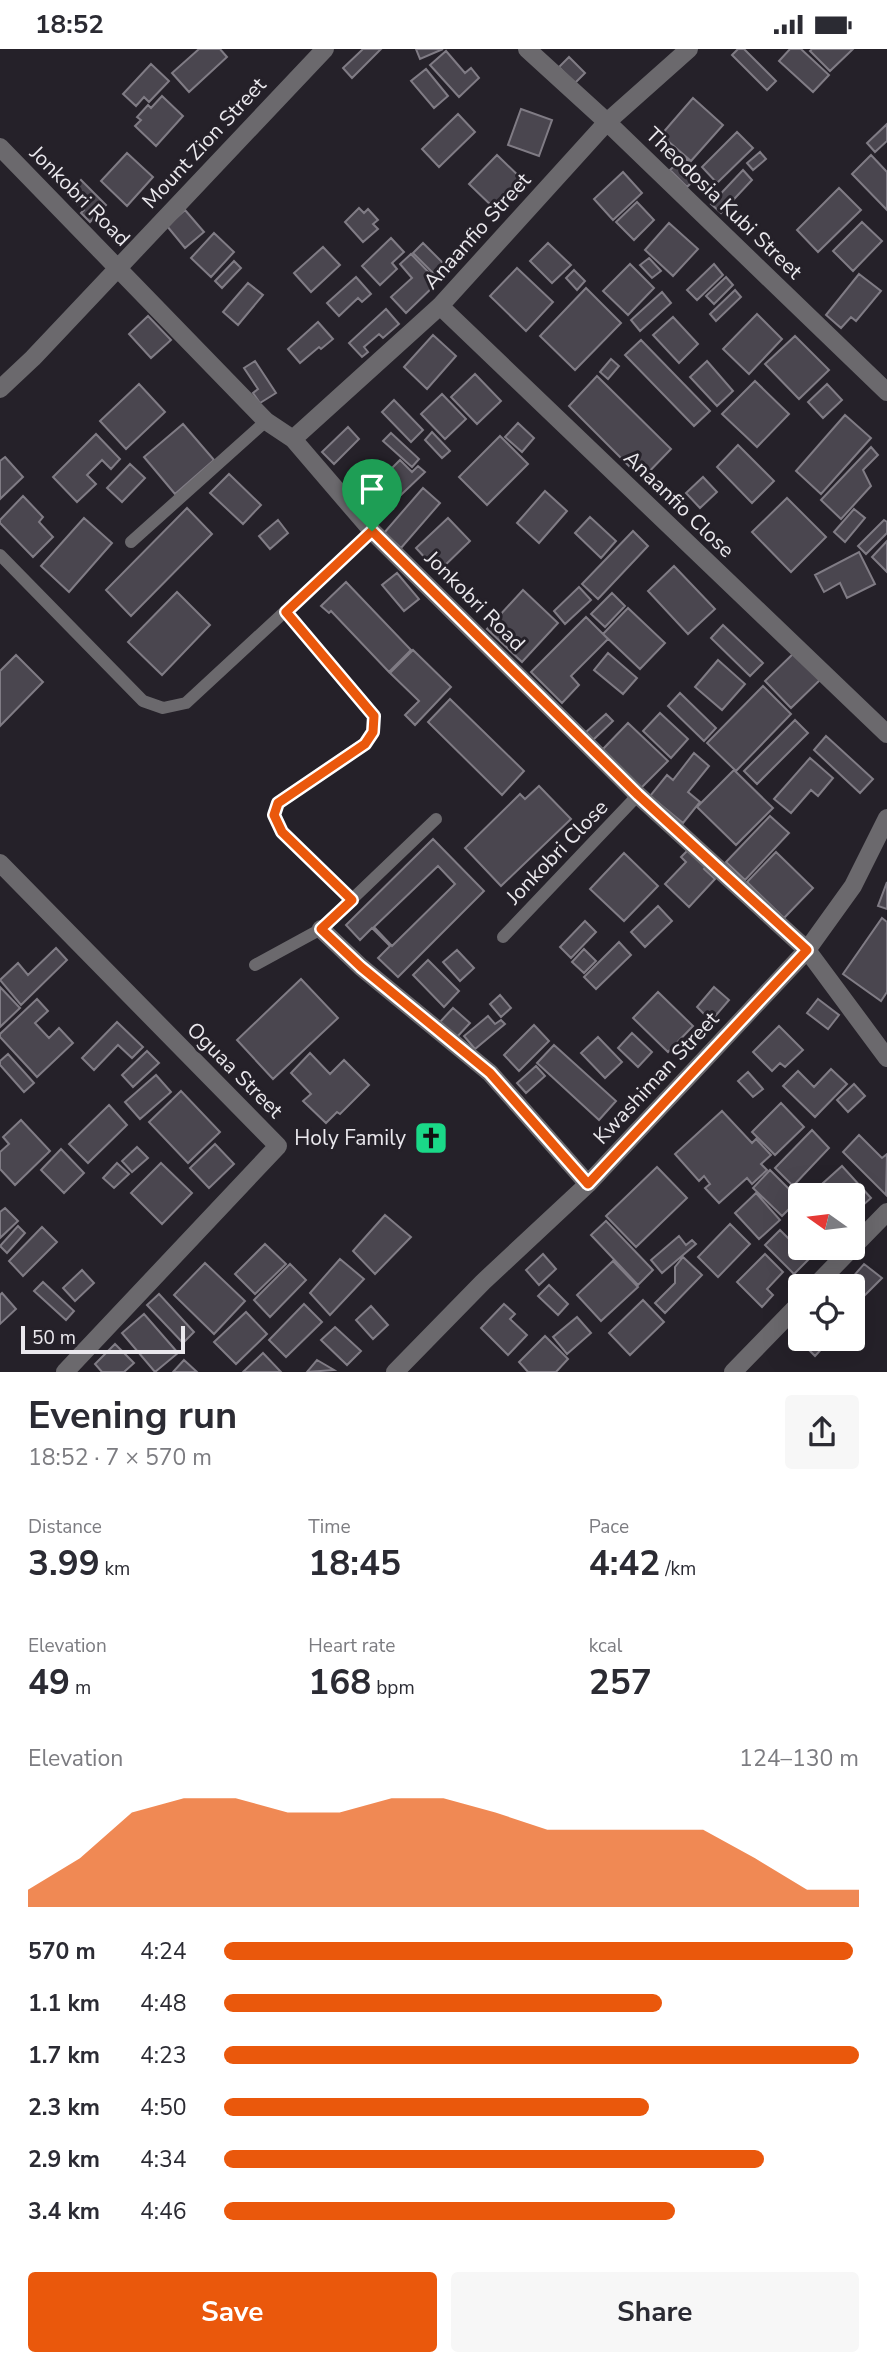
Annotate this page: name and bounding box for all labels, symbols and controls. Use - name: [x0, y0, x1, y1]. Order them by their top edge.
- text: 18:52: [35, 7, 104, 42]
- street label: Mount Zion Street: [136, 71, 273, 215]
- street label: Theodosia Kubi Street: [640, 121, 809, 286]
- street label: Jonkobri Road: [23, 139, 136, 252]
- street label: Anaanfio Street: [417, 166, 537, 295]
- street label: Anaanfio Close: [618, 444, 740, 564]
- pin: [342, 459, 402, 531]
- icon: arrive: [353, 470, 391, 508]
- street label: Jonkobri Road: [418, 544, 531, 657]
- street label: Jonkobri Close: [499, 794, 614, 911]
- street label: Kwashiman Street: [587, 1005, 725, 1150]
- street label: Oguaa Street: [181, 1016, 290, 1125]
- church icon: Holy Family: [412, 1119, 450, 1157]
- place label: Holy Family: [294, 1124, 406, 1152]
- north arrow: [788, 1183, 864, 1260]
- map controls: [788, 1183, 865, 1351]
- button: locate: [788, 1274, 865, 1351]
- scale bar: [21, 1323, 186, 1355]
- text: 50 m: [32, 1325, 76, 1351]
- text: Evening run: [28, 1390, 237, 1441]
- button: share: [785, 1395, 859, 1469]
- text: 18:52 · 7 × 570 m: [28, 1442, 212, 1473]
- text: Distance: [28, 1514, 102, 1540]
- text: Time: [308, 1514, 351, 1540]
- text: Pace: [589, 1514, 629, 1540]
- text: 3.99: [28, 1540, 100, 1587]
- text: 18:45: [308, 1540, 401, 1587]
- text: 4:42: [589, 1540, 660, 1587]
- text: km: [100, 1556, 130, 1582]
- text: /km: [660, 1556, 696, 1582]
- text: Elevation: [28, 1633, 107, 1659]
- text: Heart rate: [308, 1633, 395, 1659]
- text: kcal: [589, 1633, 622, 1659]
- text: 49: [28, 1659, 70, 1706]
- text: 168: [308, 1659, 371, 1706]
- text: 257: [589, 1659, 652, 1706]
- text: m: [70, 1675, 91, 1701]
- text: bpm: [371, 1675, 415, 1701]
- text: Elevation: [28, 1743, 123, 1774]
- text: 124–130 m: [739, 1743, 859, 1774]
- text: 570 m: [28, 1936, 96, 1967]
- text: 4:24: [140, 1936, 187, 1967]
- text: 1.1 km: [28, 1988, 100, 2019]
- text: 4:48: [140, 1988, 187, 2019]
- text: 1.7 km: [28, 2040, 100, 2071]
- text: 4:23: [140, 2040, 187, 2071]
- text: 2.3 km: [28, 2092, 100, 2123]
- text: 4:50: [140, 2092, 187, 2123]
- text: 2.9 km: [28, 2144, 100, 2175]
- text: 4:34: [140, 2144, 187, 2175]
- text: 3.4 km: [28, 2196, 100, 2227]
- text: 4:46: [140, 2196, 187, 2227]
- button: Save: [28, 2272, 437, 2352]
- button: Share: [451, 2272, 859, 2352]

